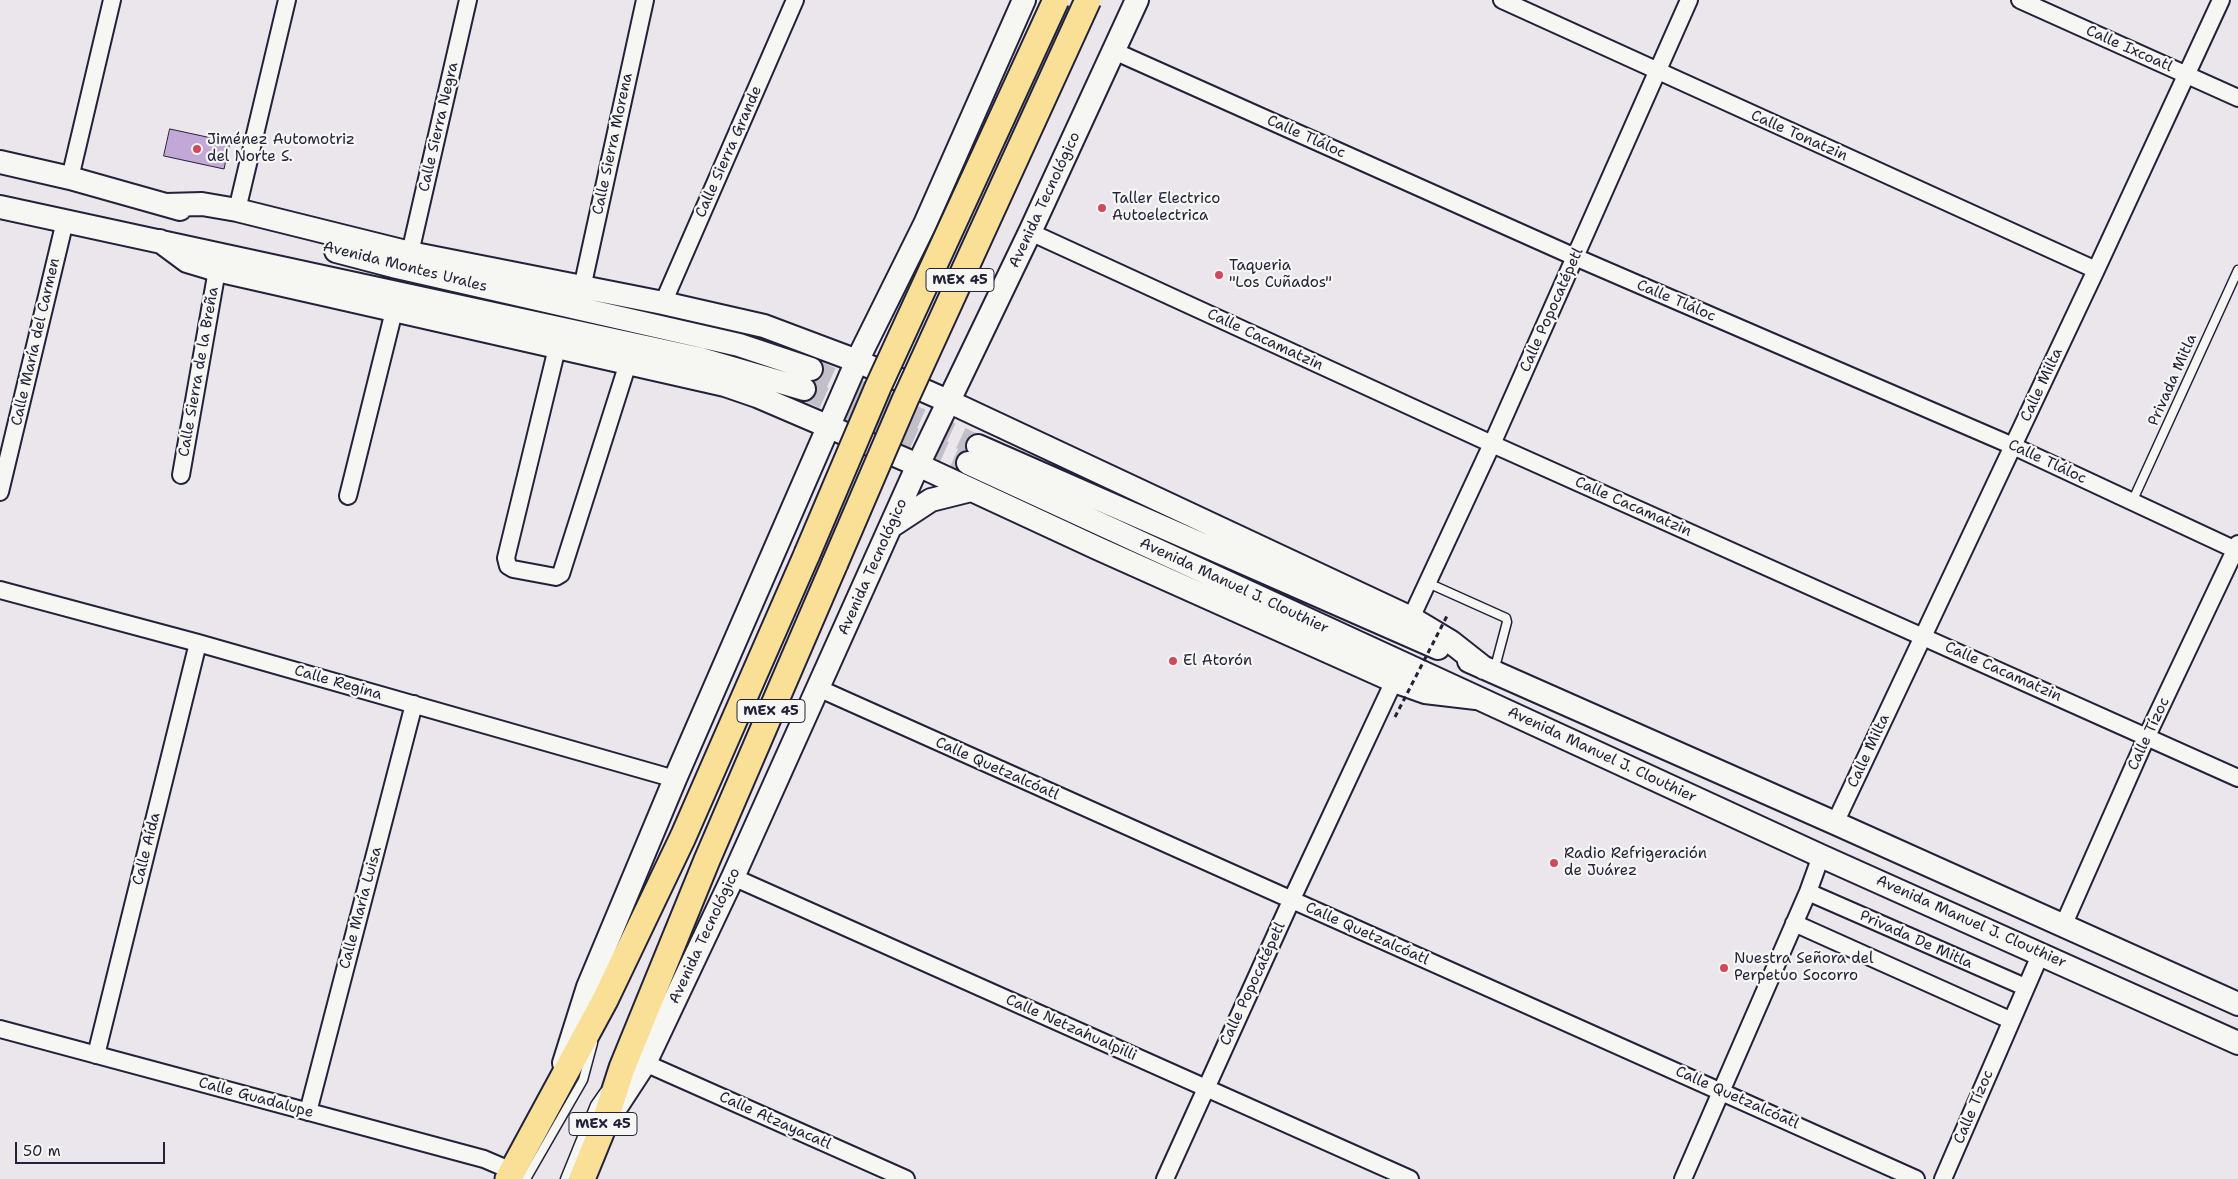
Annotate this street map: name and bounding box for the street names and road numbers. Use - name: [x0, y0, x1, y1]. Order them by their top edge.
- street label: Calle Ixcoatl: [2083, 22, 2175, 76]
- street label: Calle Sierra Negra: [415, 60, 463, 194]
- street label: Calle Sierra Morena: [589, 71, 637, 217]
- street label: Calle Sierra Grande: [692, 83, 766, 221]
- street label: Calle Tonatzin: [1748, 107, 1850, 165]
- street label: Calle Tláloc: [1264, 112, 1348, 162]
- street label: Avenida Tecnológico: [1006, 129, 1084, 271]
- street label: Avenida Montes Urales: [321, 238, 489, 296]
- street label: Calle Popocatépetl: [1516, 245, 1588, 375]
- street label: Calle María del Carmen: [8, 256, 64, 428]
- road number: MEX 45: [926, 268, 994, 292]
- street label: Calle Tláloc: [1634, 276, 1718, 326]
- street label: Calle Sierra de la Breña: [175, 286, 223, 458]
- street label: Calle Cacamatzin: [1204, 305, 1326, 375]
- street label: Privada Mitla: [2145, 331, 2201, 429]
- street label: Calle Milta: [2017, 345, 2067, 425]
- street label: Calle Tláloc: [2005, 436, 2089, 488]
- street label: Calle Cacamatzin: [1572, 473, 1694, 541]
- street label: Avenida Tecnológico: [835, 496, 911, 638]
- street label: Avenida Manuel J. Clouthier: [1137, 534, 1331, 638]
- street label: Calle Cacamatzin: [1942, 638, 2064, 706]
- street label: Calle Regina: [292, 662, 384, 704]
- street label: Calle Tízoc: [2124, 695, 2174, 773]
- road number: MEX 45: [737, 699, 805, 722]
- street label: Avenida Manuel J. Clouthier: [1505, 703, 1699, 807]
- street label: Calle Milta: [1844, 711, 1894, 791]
- street label: Calle Quetzalcóatl: [932, 734, 1062, 804]
- street label: Calle Aída: [129, 811, 165, 887]
- street label: Calle María Luisa: [336, 845, 386, 971]
- street label: Avenida Tecnológico: [666, 865, 744, 1007]
- street label: Avenida Manuel J. Clouthier: [1873, 872, 2069, 972]
- street label: Calle Quetzalcóatl: [1302, 899, 1432, 969]
- street label: Privada De Mitla: [1857, 907, 1975, 973]
- street label: Calle Popocatépetl: [1216, 919, 1290, 1049]
- street label: Calle Netzahualpilli: [1003, 991, 1139, 1065]
- street label: Calle Quetzalcóatl: [1672, 1063, 1802, 1133]
- street label: Calle Tízoc: [1950, 1067, 1998, 1147]
- street label: Calle Guadalupe: [196, 1074, 316, 1122]
- street label: Calle Atzayacatl: [716, 1088, 834, 1154]
- road number: MEX 45: [569, 1112, 637, 1136]

